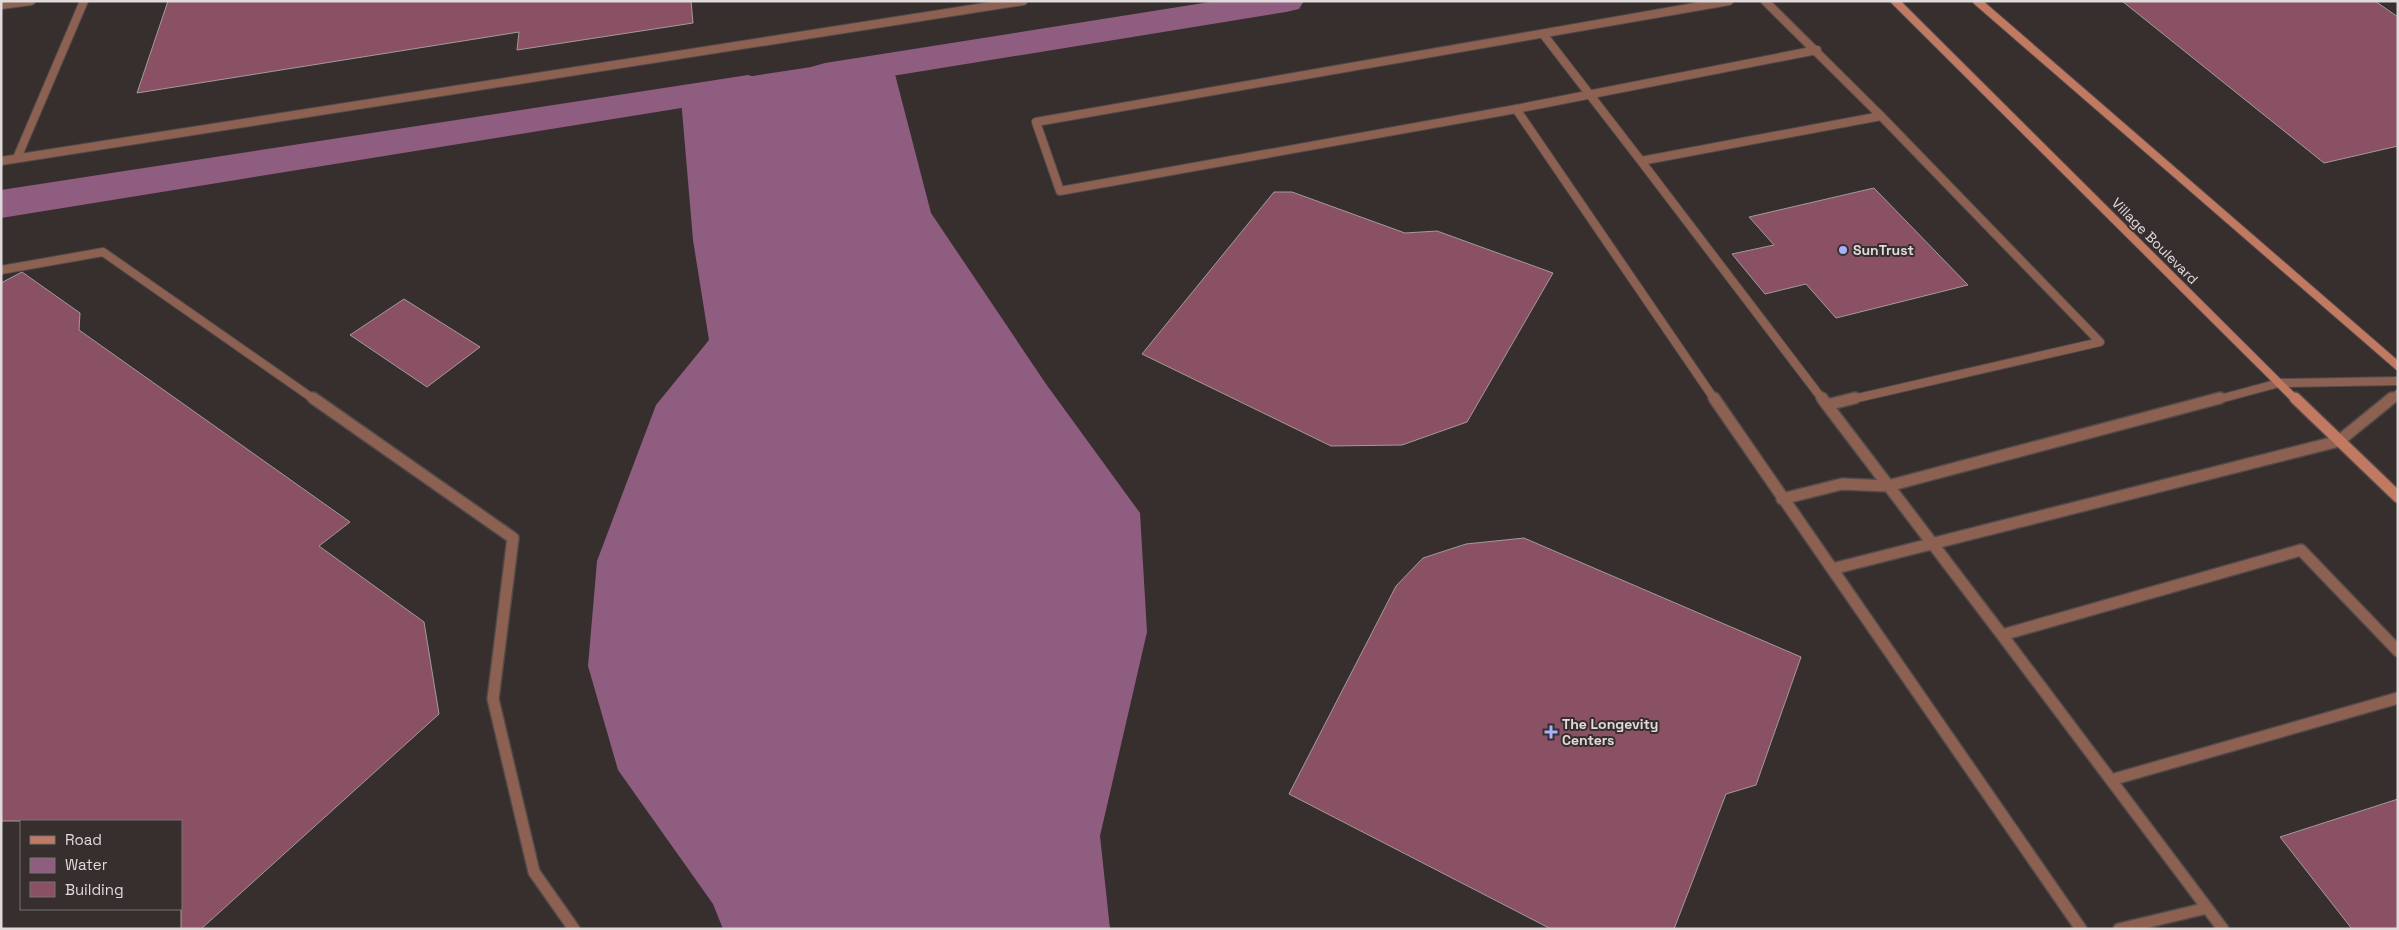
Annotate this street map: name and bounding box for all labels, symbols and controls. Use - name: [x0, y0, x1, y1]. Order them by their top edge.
- street label: Village Boulevard: [2108, 194, 2202, 288]
- place label: SunTrust: [1853, 241, 1914, 259]
- marker: SunTrust: [1837, 244, 1849, 256]
- place label: The Longevity Centers: [1562, 715, 1659, 749]
- marker: The Longevity Centers: [1544, 725, 1558, 739]
- legend: [20, 820, 182, 910]
- text: Road: [65, 830, 102, 849]
- text: Water: [65, 855, 108, 874]
- text: Building: [65, 880, 124, 899]

